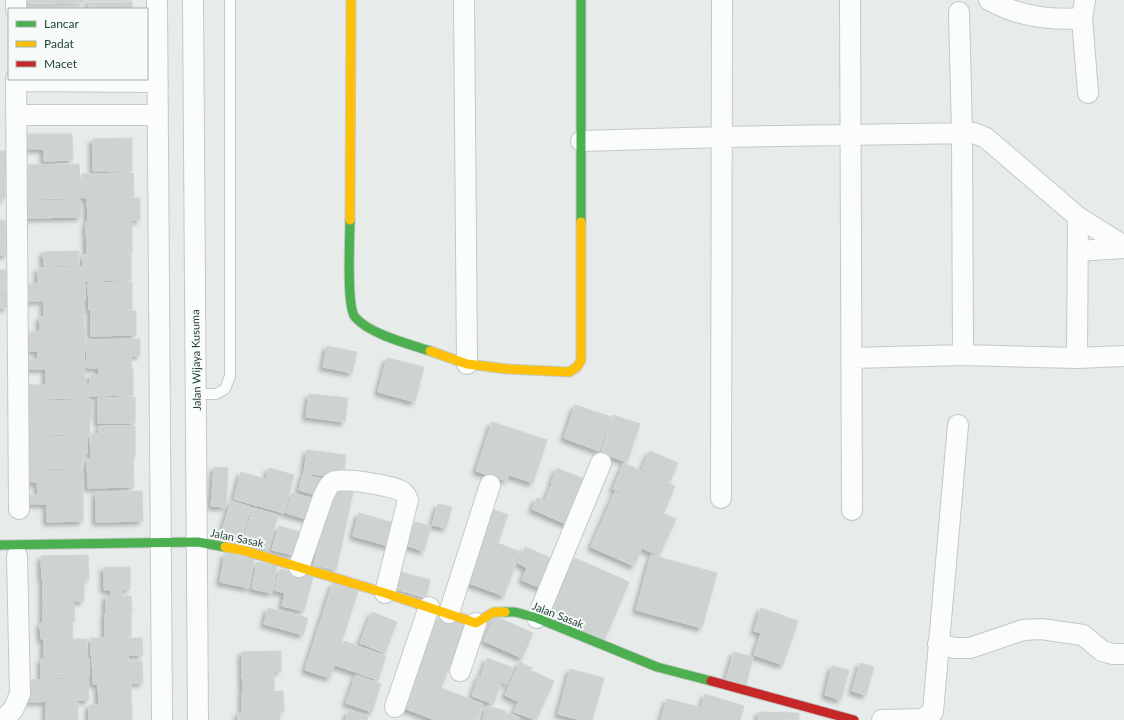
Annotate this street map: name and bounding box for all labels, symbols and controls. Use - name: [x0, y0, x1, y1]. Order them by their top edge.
- legend: [8, 8, 148, 80]
- text: Lancar: [44, 16, 80, 31]
- text: Padat: [44, 36, 75, 51]
- text: Macet: [44, 56, 78, 71]
- street label: Jalan Wijaya Kusuma: [188, 309, 203, 411]
- street label: Jalan Sasak: [209, 526, 265, 550]
- street label: Jalan Sasak: [531, 599, 586, 630]

